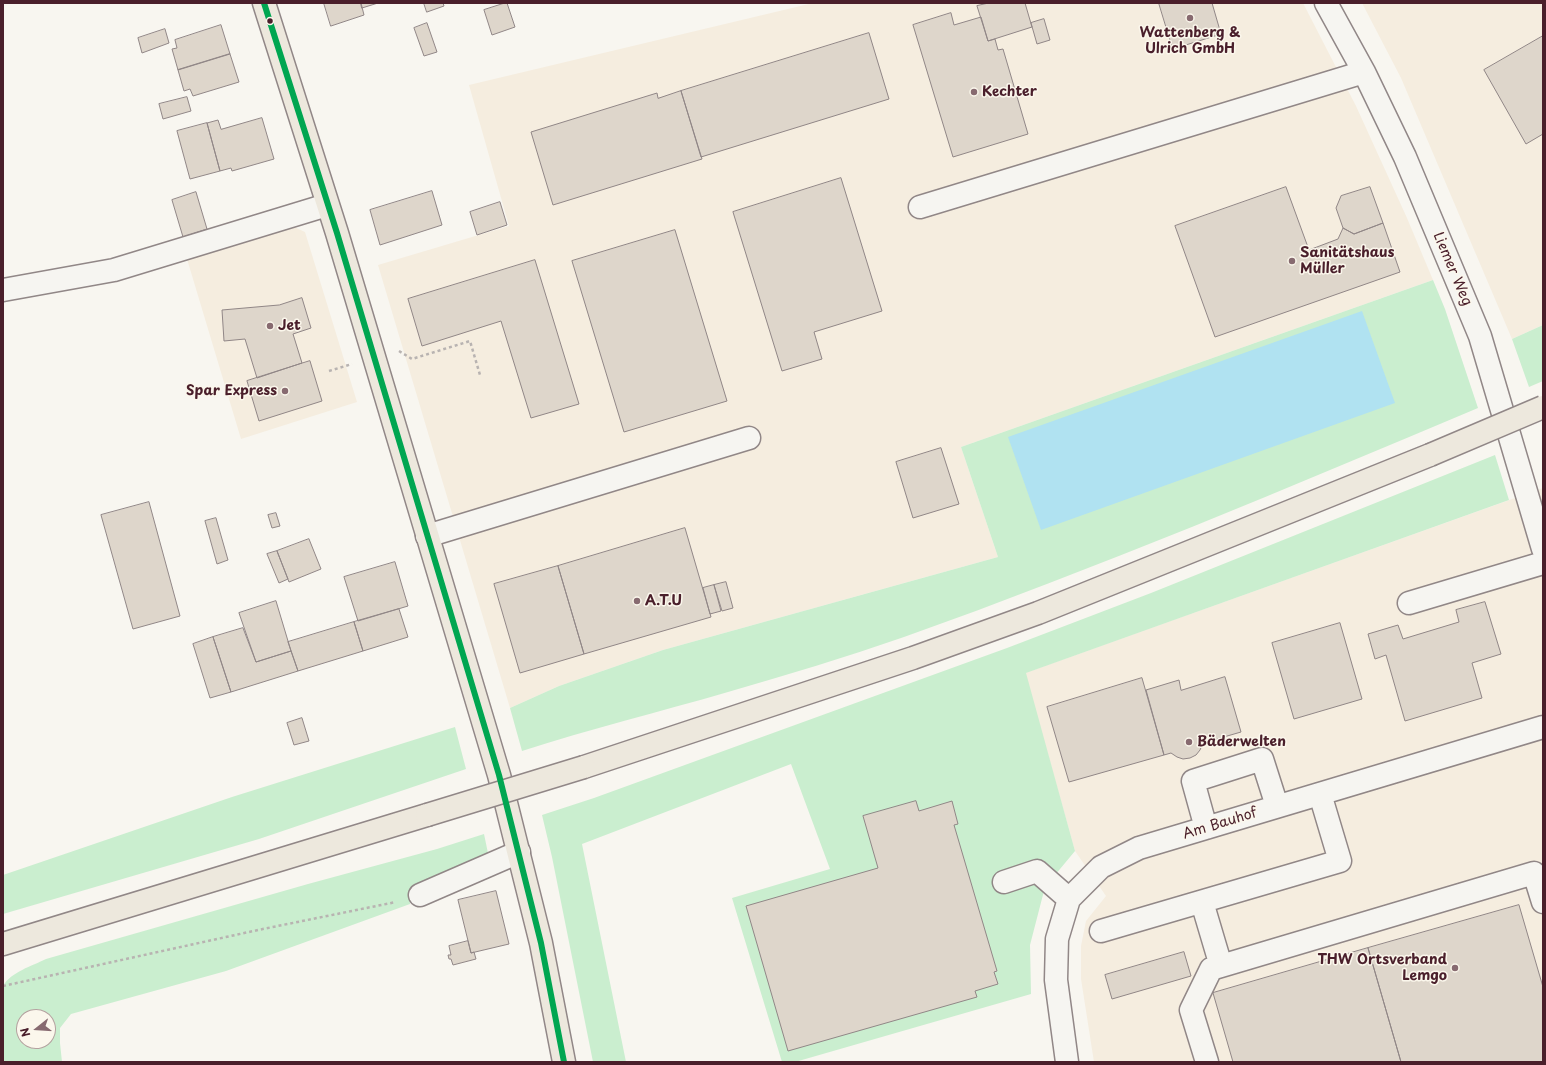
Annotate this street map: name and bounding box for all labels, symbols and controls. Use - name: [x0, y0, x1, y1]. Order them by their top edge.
- marker: Wattenberg & Ulrich GmbH: [1185, 13, 1195, 23]
- unlabelled marker: [265, 16, 275, 26]
- place label: Wattenberg & Ulrich GmbH: [1139, 25, 1241, 58]
- place label: Kechter: [982, 84, 1037, 100]
- marker: Kechter: [969, 87, 979, 97]
- street label: Liemer Weg: [1429, 230, 1475, 308]
- place label: Sanitätshaus Müller: [1300, 245, 1394, 278]
- marker: Sanitätshaus Müller: [1287, 256, 1297, 266]
- place label: Jet: [278, 318, 301, 334]
- marker: Jet: [265, 321, 275, 331]
- place label: Spar Express: [186, 383, 277, 399]
- marker: Spar Express: [280, 386, 290, 396]
- place label: A.T.U: [645, 593, 682, 609]
- marker: A.T.U: [632, 596, 642, 606]
- place label: Bäderwelten: [1197, 734, 1286, 750]
- marker: Bäderwelten: [1184, 737, 1194, 747]
- street label: Am Bauhof: [1181, 805, 1259, 843]
- place label: THW Ortsverband Lemgo: [1317, 952, 1447, 984]
- marker: THW Ortsverband Lemgo: [1450, 963, 1460, 973]
- north arrow: [16, 1009, 56, 1049]
- text: N: [16, 1026, 34, 1039]

